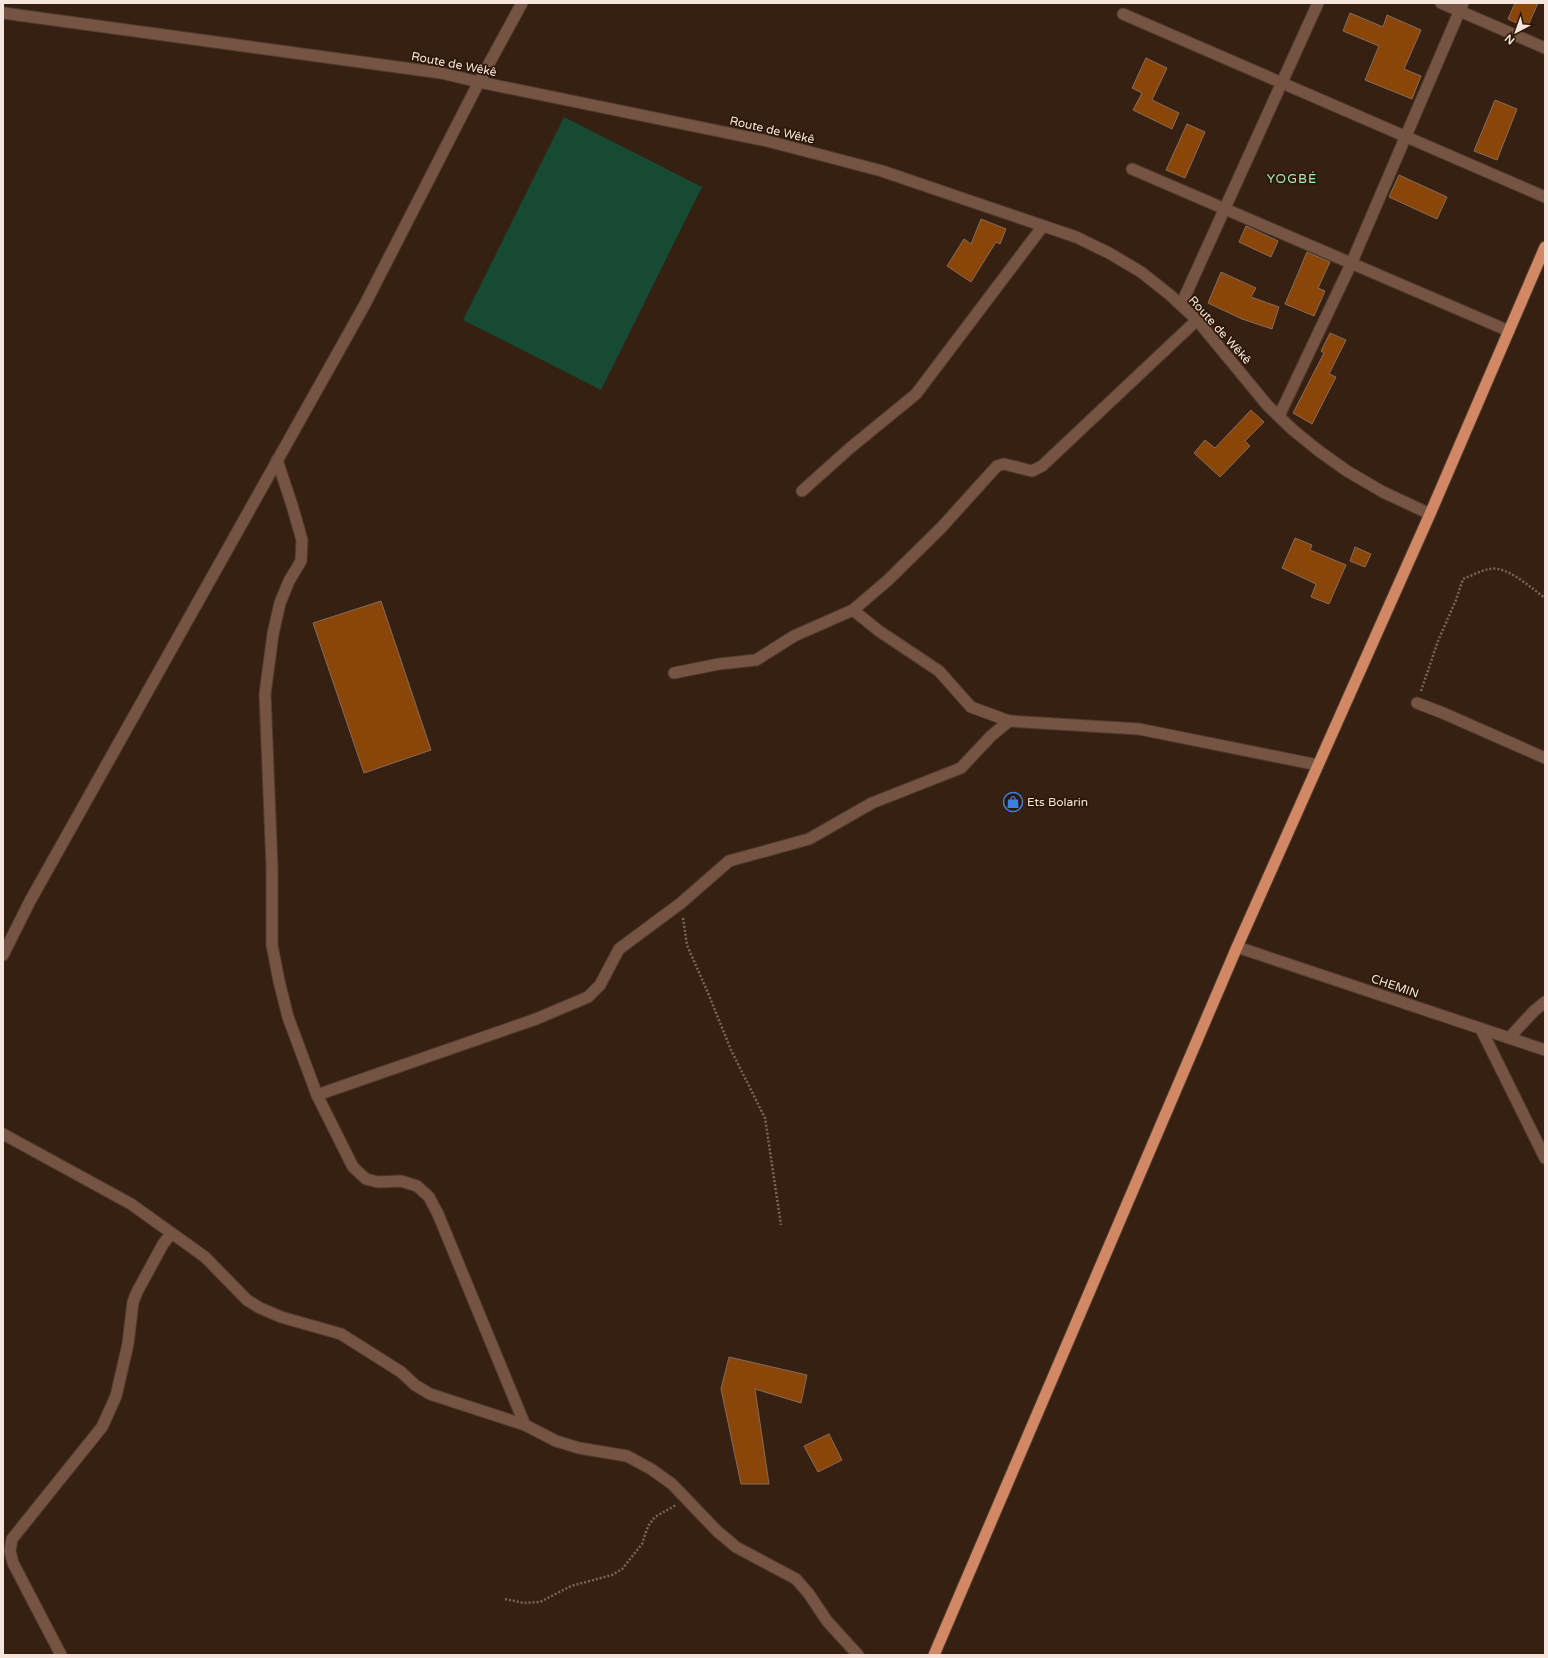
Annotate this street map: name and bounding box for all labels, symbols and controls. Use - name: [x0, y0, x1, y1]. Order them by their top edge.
- north arrow: [1496, 12, 1536, 52]
- text: N: [1502, 31, 1517, 47]
- street label: Route de Wêkê: [410, 49, 498, 79]
- street label: Route de Wêkê: [728, 113, 816, 147]
- district label: YOGBÉ: [1267, 171, 1317, 187]
- street label: Route de Wêkê: [1186, 293, 1254, 367]
- shop icon: Ets Bolarin: [1002, 791, 1024, 813]
- place label: Ets Bolarin: [1027, 795, 1088, 809]
- street label: CHEMIN: [1369, 971, 1421, 1001]

